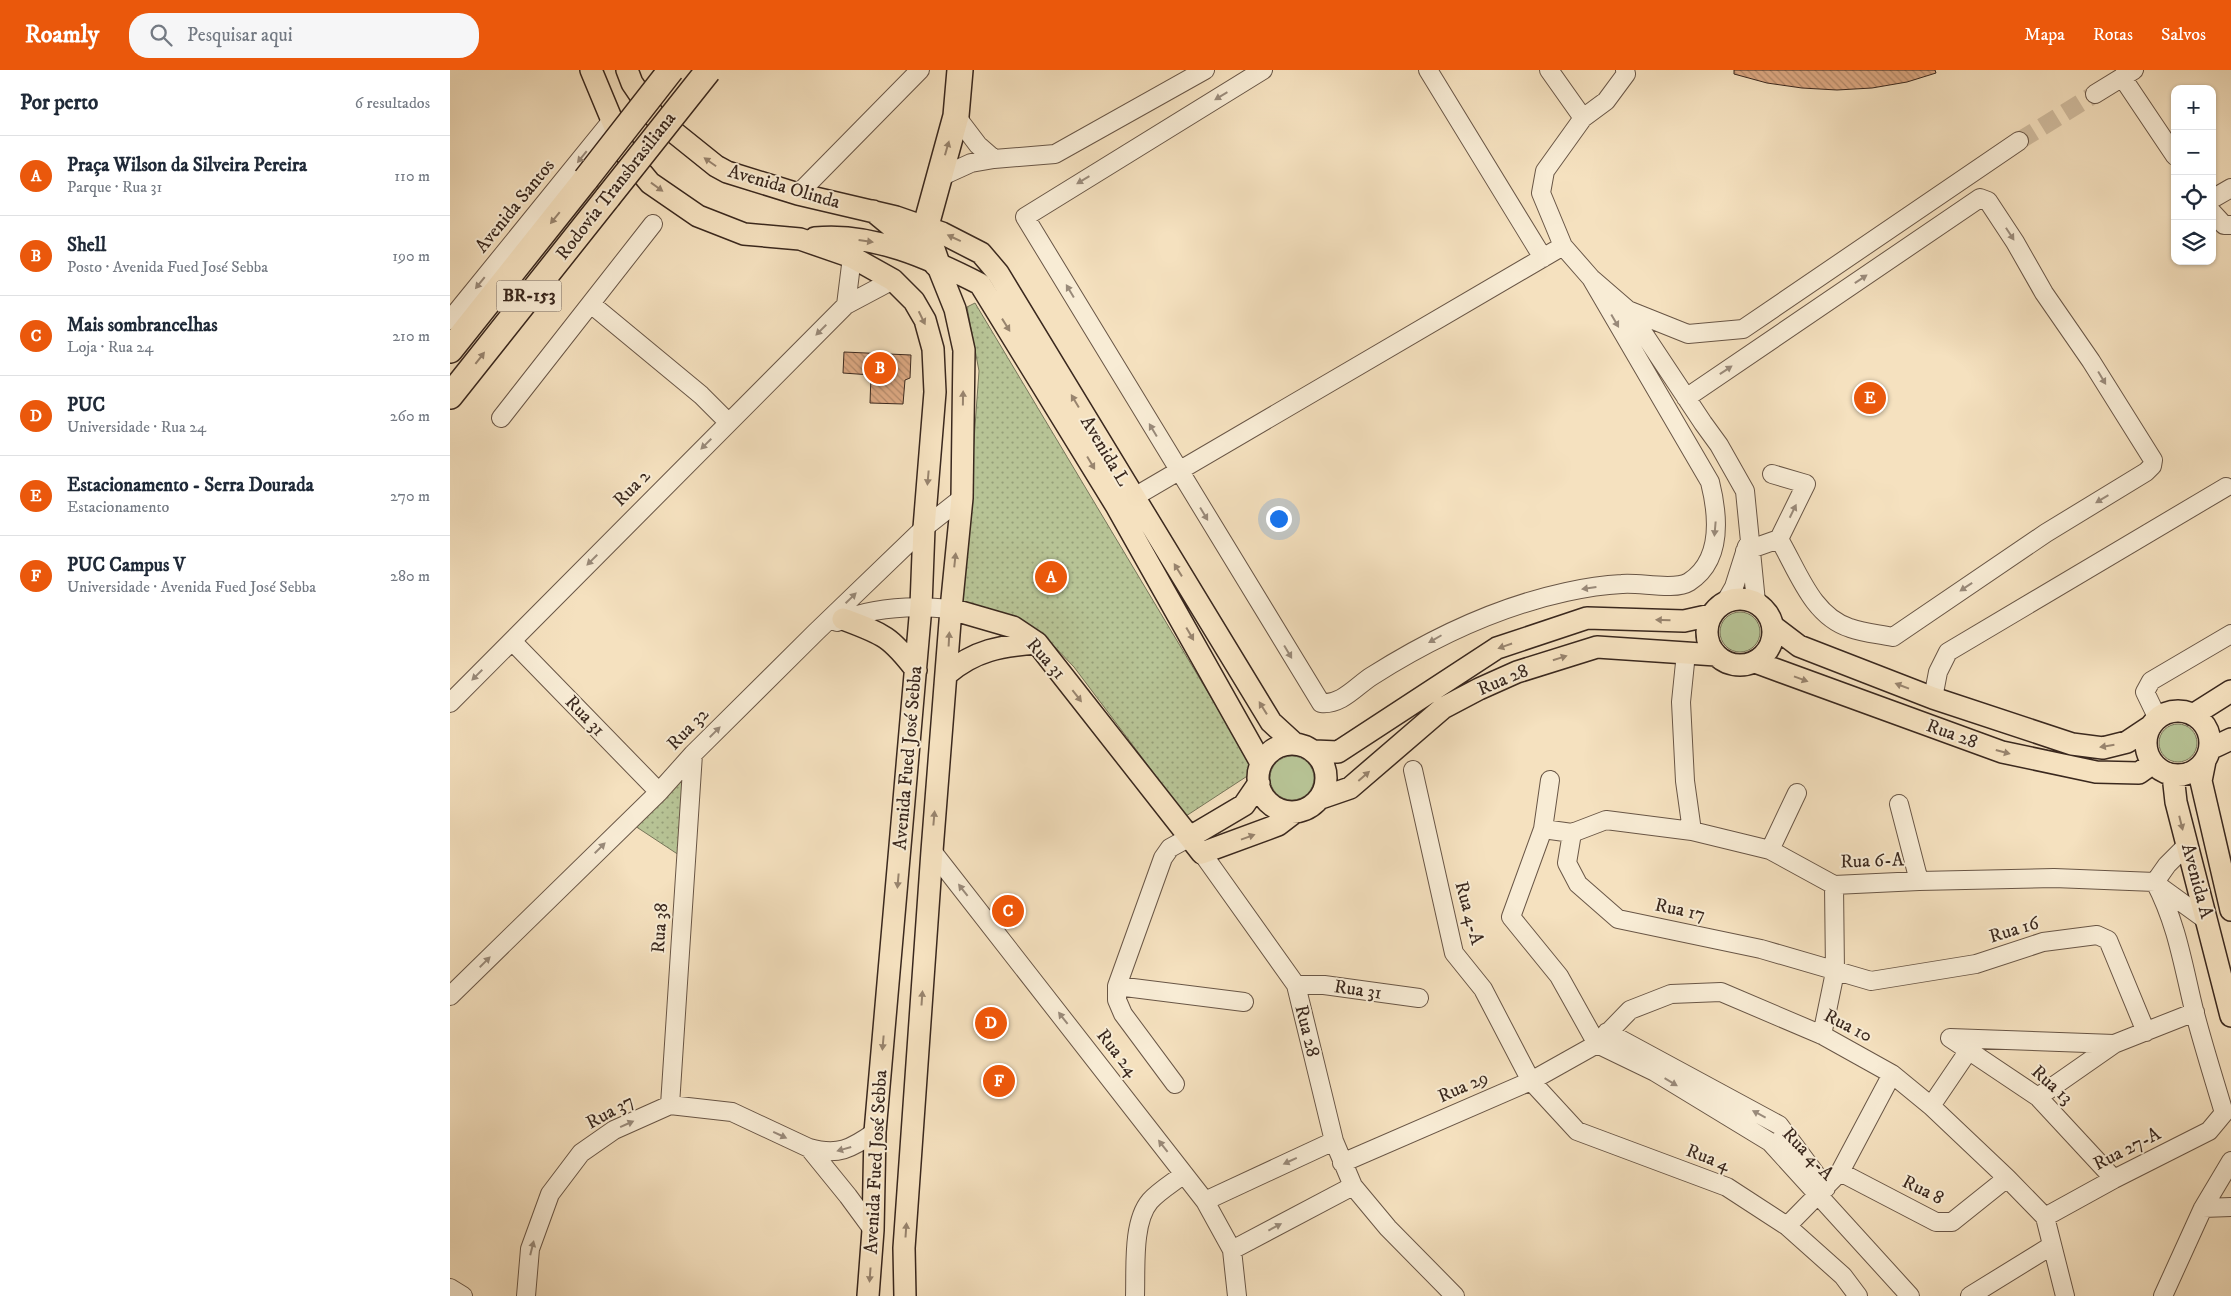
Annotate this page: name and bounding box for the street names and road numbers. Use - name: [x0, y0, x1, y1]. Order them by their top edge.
- street label: Rodovia Transbrasiliana: [551, 107, 681, 265]
- street label: Avenida Santos: [470, 155, 560, 257]
- street label: Avenida Olinda: [725, 160, 843, 214]
- road number: BR-153: [496, 280, 562, 312]
- street label: Avenida L: [1075, 412, 1135, 491]
- street label: Rua 2: [609, 464, 656, 511]
- street label: Rua 31: [1021, 633, 1071, 685]
- street label: Rua 28: [1474, 659, 1532, 701]
- street label: Avenida Fued José Sebba: [889, 665, 927, 851]
- street label: Rua 31: [560, 691, 610, 741]
- street label: Rua 32: [662, 702, 714, 755]
- street label: Rua 28: [1923, 714, 1981, 754]
- street label: Avenida A: [2176, 841, 2218, 922]
- street label: Rua 6-A: [1840, 848, 1905, 874]
- street label: Rua 4-A: [1450, 879, 1489, 948]
- street label: Rua 17: [1653, 893, 1707, 927]
- street label: Rua 38: [647, 902, 673, 954]
- street label: Rua 16: [1986, 911, 2043, 948]
- street label: Rua 31: [1333, 975, 1383, 1005]
- street label: Rua 28: [1289, 1003, 1325, 1059]
- street label: Rua 10: [1820, 1004, 1876, 1048]
- street label: Rua 24: [1091, 1025, 1143, 1082]
- street label: Rua 13: [2026, 1060, 2078, 1110]
- street label: Rua 29: [1434, 1066, 1492, 1108]
- street label: Avenida Fued José Sebba: [860, 1069, 892, 1255]
- street label: Rua 37: [582, 1090, 638, 1134]
- street label: Rua 27-A: [2089, 1122, 2165, 1176]
- street label: Rua 4-A: [1777, 1123, 1839, 1186]
- street label: Rua 4: [1683, 1139, 1734, 1177]
- street label: Rua 8: [1898, 1170, 1948, 1210]

